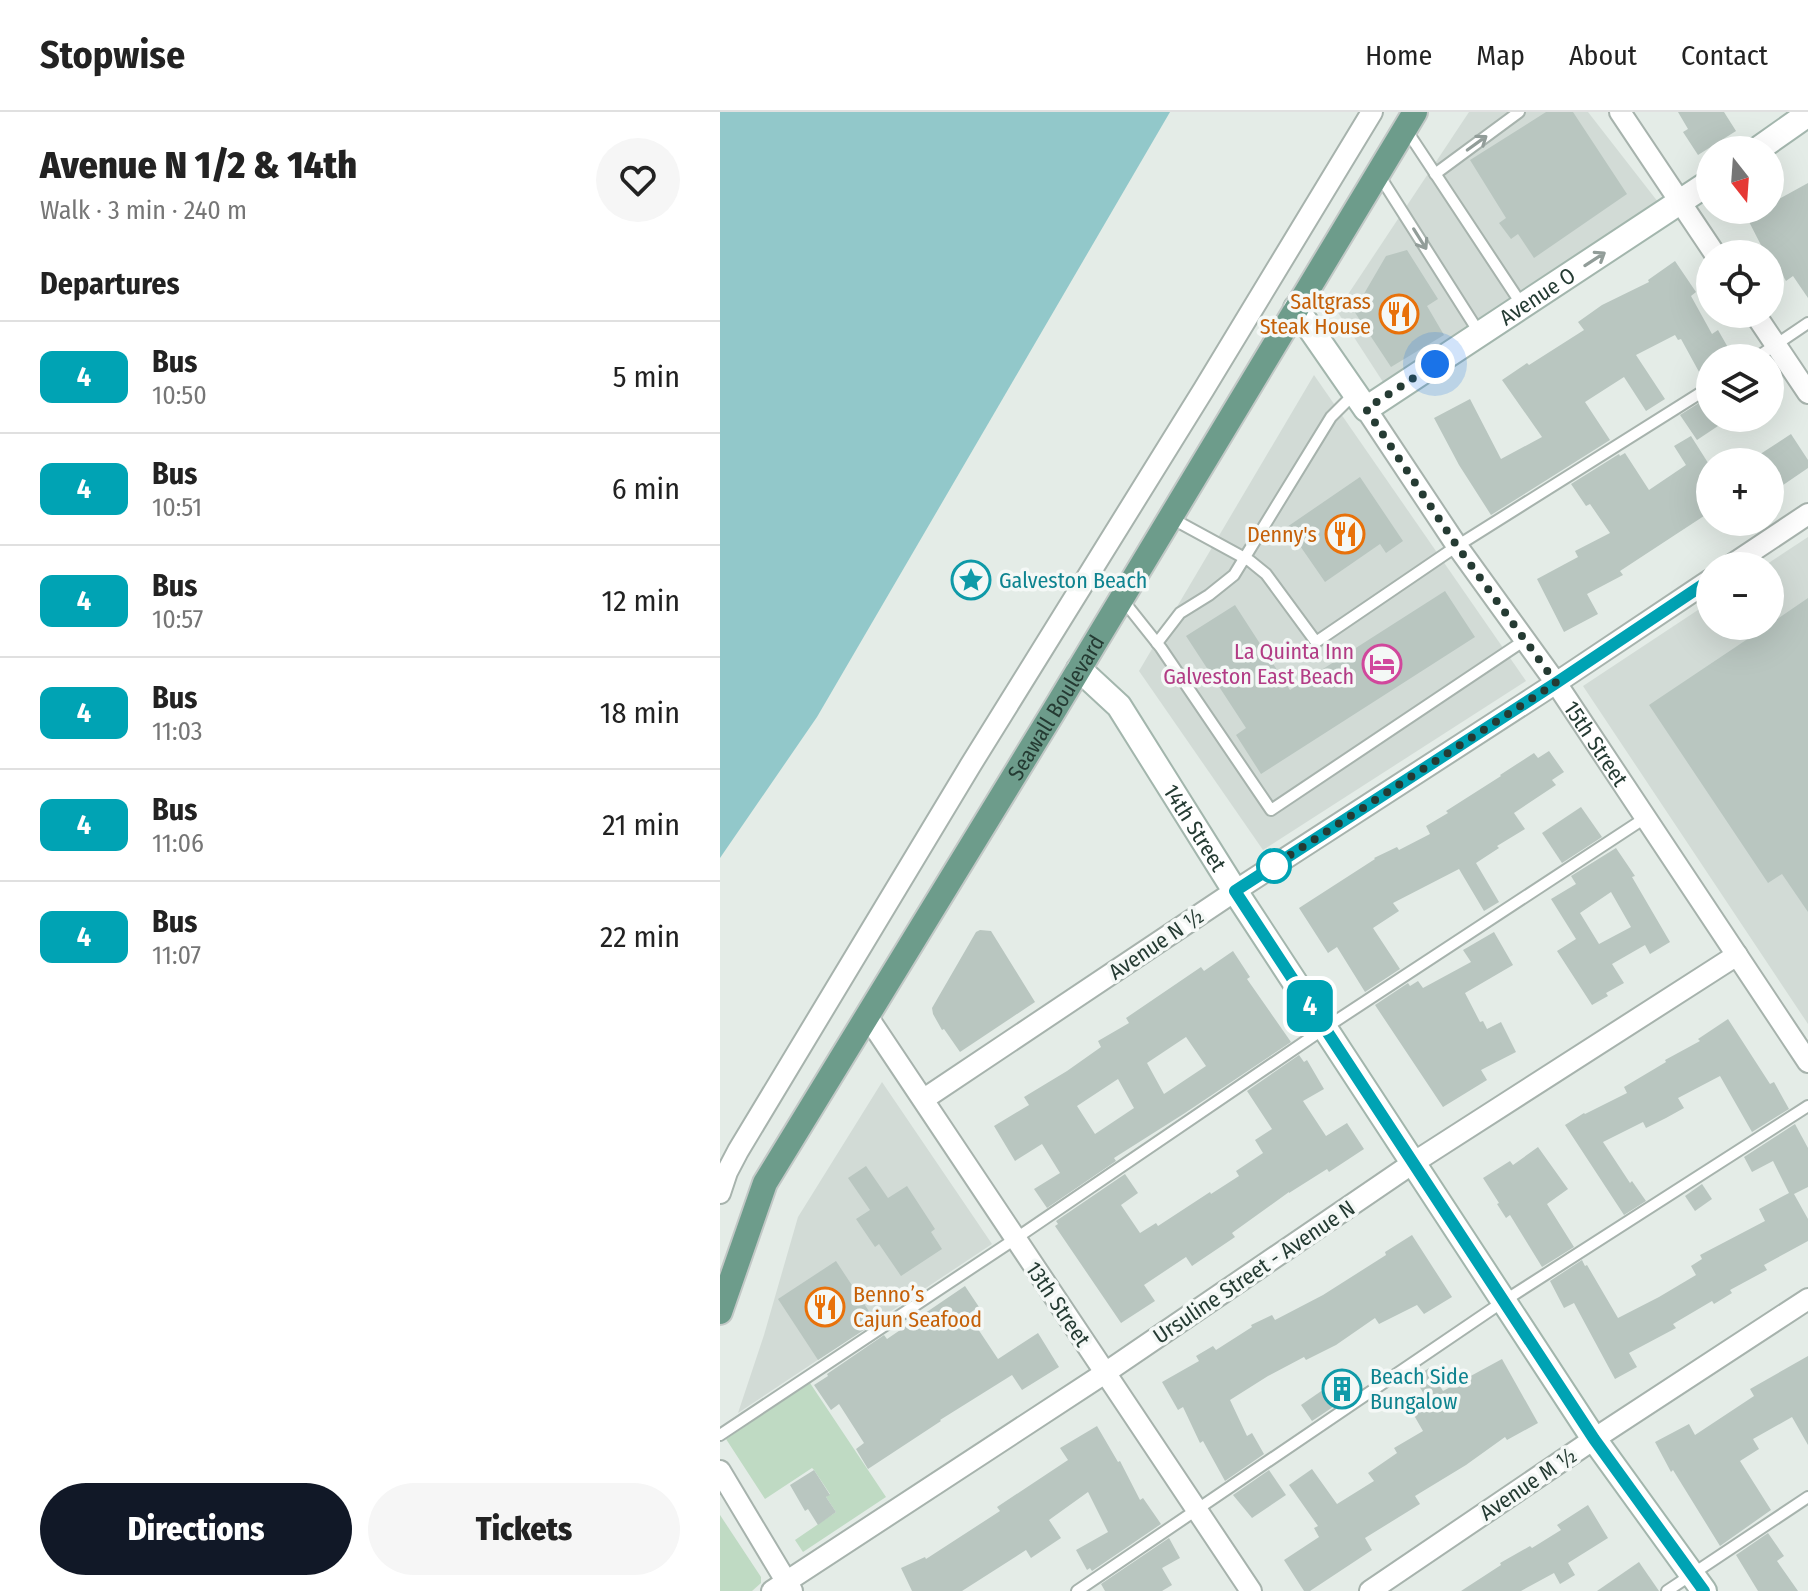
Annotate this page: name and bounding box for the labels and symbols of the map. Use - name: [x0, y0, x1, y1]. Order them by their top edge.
- one-way arrow: [1466, 135, 1487, 152]
- north arrow: [1696, 136, 1784, 224]
- one-way arrow: [1412, 227, 1428, 250]
- one-way arrow: [1583, 251, 1606, 267]
- street label: Avenue O: [1494, 261, 1580, 331]
- place label: Saltgrass Steak House: [1260, 288, 1371, 340]
- restaurant icon: Saltgrass Steak House: [1378, 293, 1420, 335]
- your location: [1415, 344, 1455, 384]
- restaurant icon: Denny's: [1324, 513, 1366, 555]
- place label: Denny's: [1247, 521, 1317, 548]
- place icon: Galveston Beach: [950, 559, 992, 601]
- place label: Galveston Beach: [999, 567, 1147, 594]
- street label: Seawall Boulevard: [1001, 630, 1110, 785]
- place label: La Quinta Inn Galveston East Beach: [1163, 638, 1354, 690]
- hotel icon: La Quinta Inn Galveston East Beach: [1361, 643, 1403, 685]
- street label: 15th Street: [1558, 696, 1635, 792]
- street label: 14th Street: [1158, 779, 1233, 877]
- unlabelled marker: [1257, 849, 1291, 883]
- street label: Avenue N ½: [1103, 902, 1209, 986]
- line badge: 4: [1284, 980, 1336, 1032]
- street label: Ursuline Street - Avenue N: [1148, 1194, 1360, 1350]
- street label: 13th Street: [1020, 1256, 1097, 1352]
- place label: Benno’s Cajun Seafood: [853, 1281, 982, 1333]
- restaurant icon: Benno’s Cajun Seafood: [804, 1286, 846, 1328]
- place label: Beach Side Bungalow: [1370, 1363, 1469, 1415]
- building icon: Beach Side Bungalow: [1321, 1368, 1363, 1410]
- street label: Avenue M ½: [1475, 1442, 1581, 1526]

